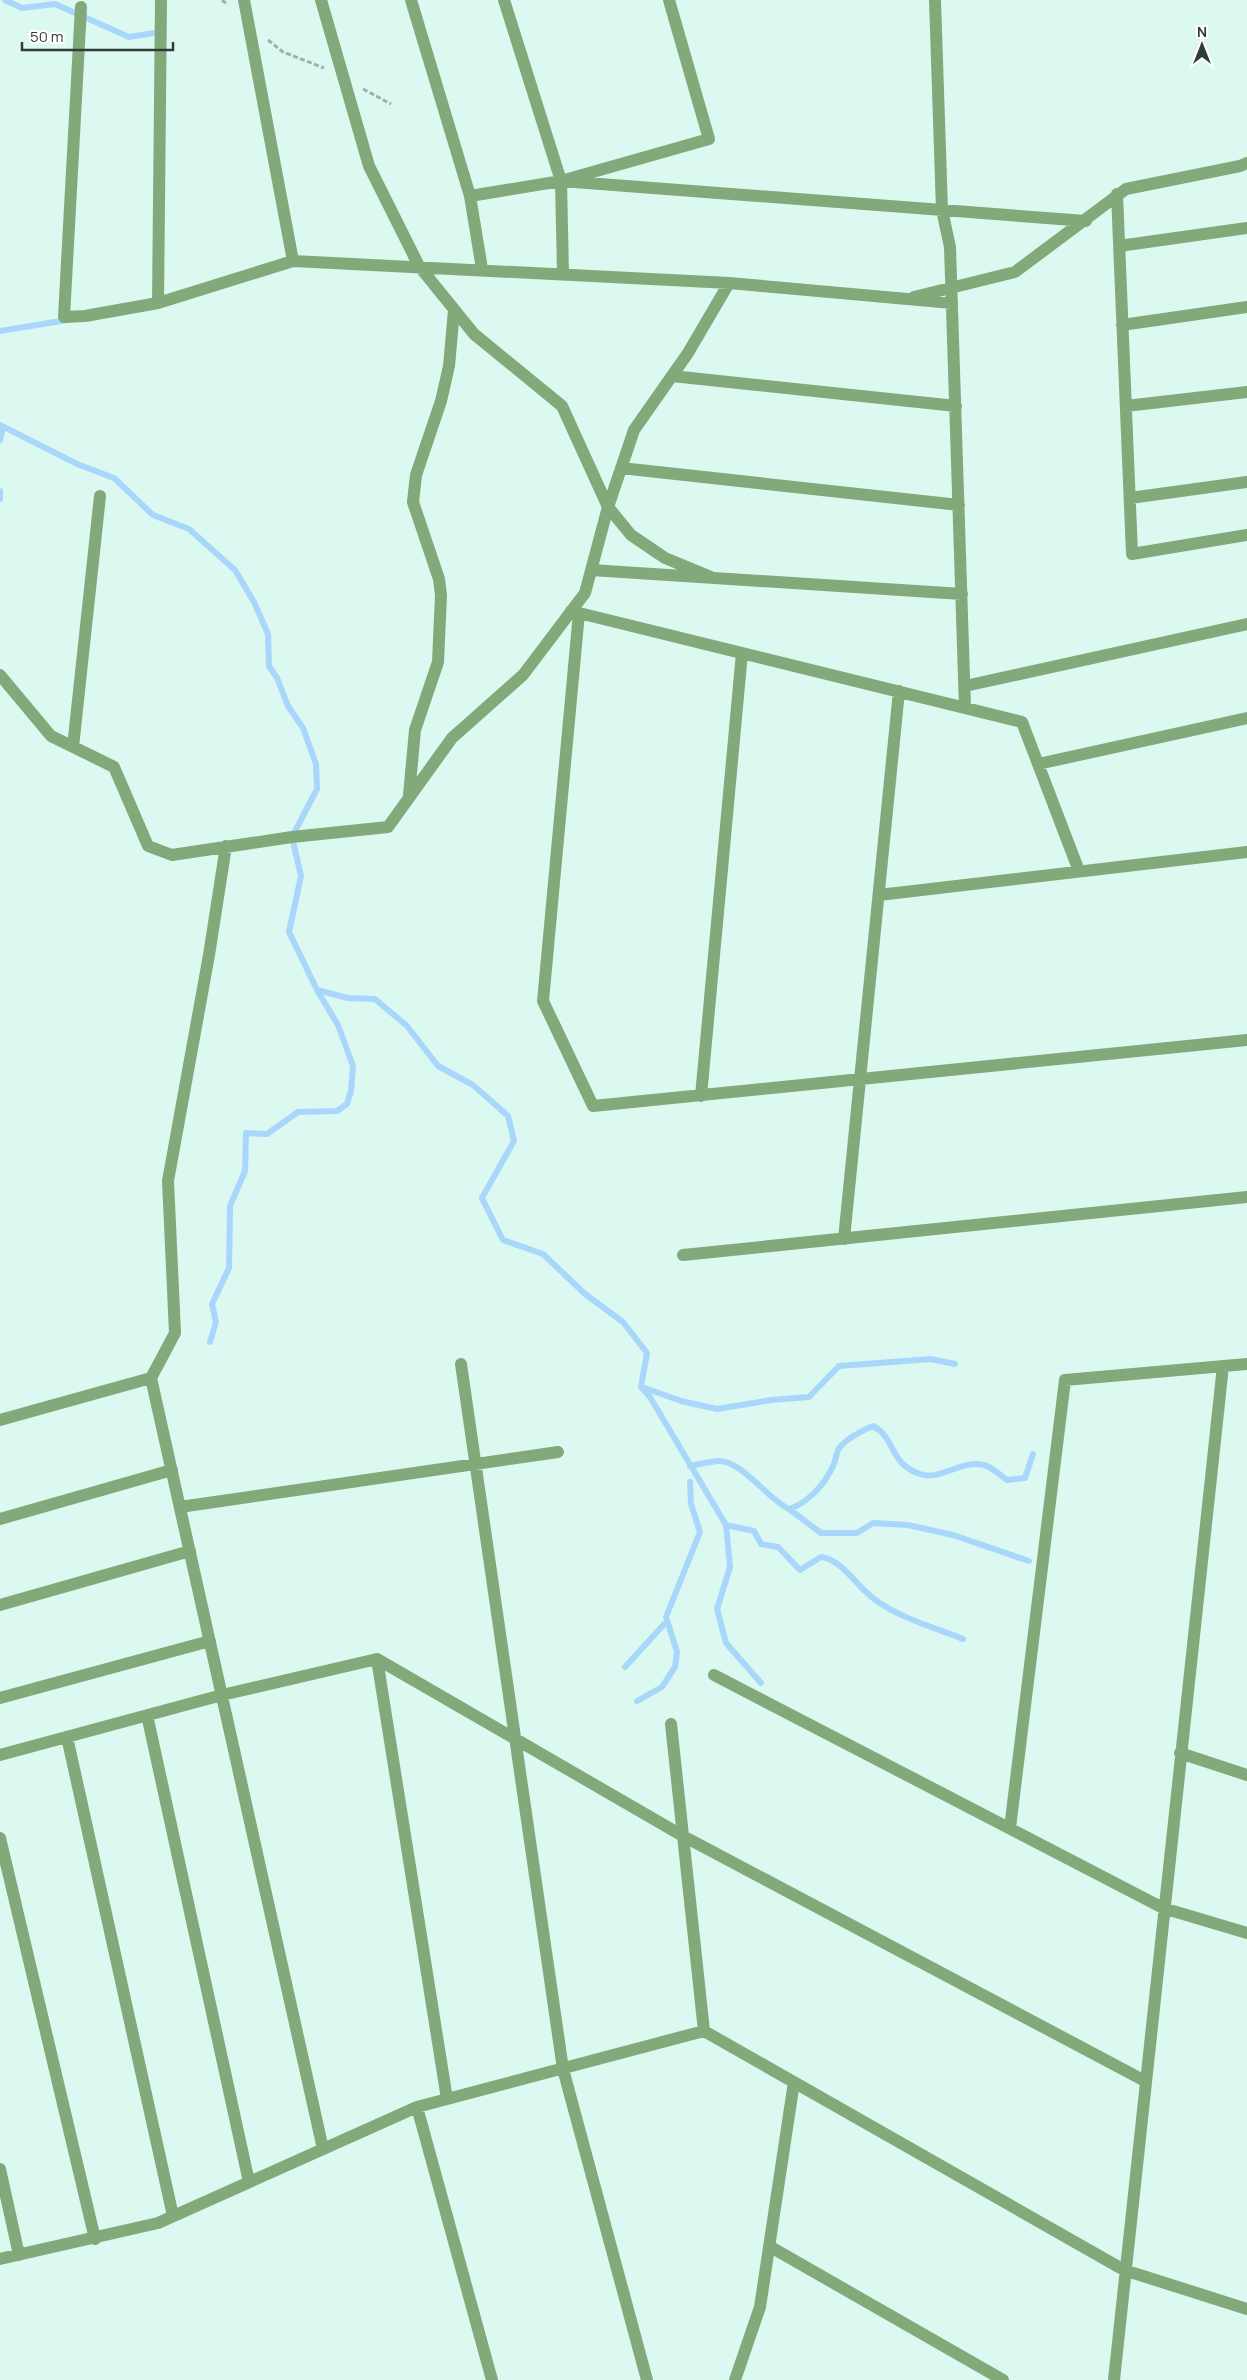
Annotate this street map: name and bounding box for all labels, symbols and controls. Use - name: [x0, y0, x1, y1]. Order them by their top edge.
- scale bar: [22, 20, 174, 52]
- north arrow: [1177, 20, 1227, 70]
- text: N: [1197, 22, 1207, 41]
- text: 50 m: [30, 26, 64, 47]

